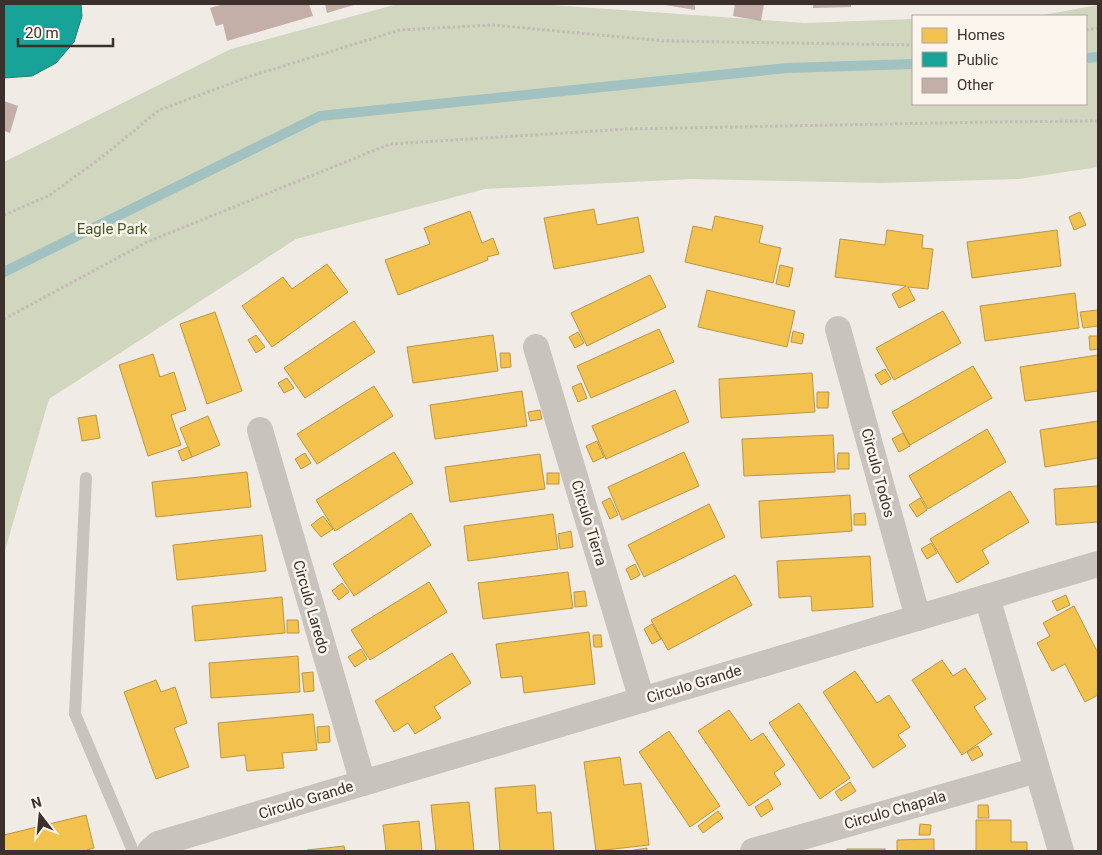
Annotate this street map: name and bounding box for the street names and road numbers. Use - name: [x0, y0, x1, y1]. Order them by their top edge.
- street label: Circulo Todos: [857, 426, 899, 520]
- street label: Circulo Tierra: [567, 478, 611, 568]
- street label: Circulo Laredo: [289, 558, 333, 656]
- street label: Circulo Grande: [644, 661, 744, 707]
- street label: Circulo Grande: [256, 777, 356, 823]
- street label: Circulo Chapala: [842, 787, 948, 833]

